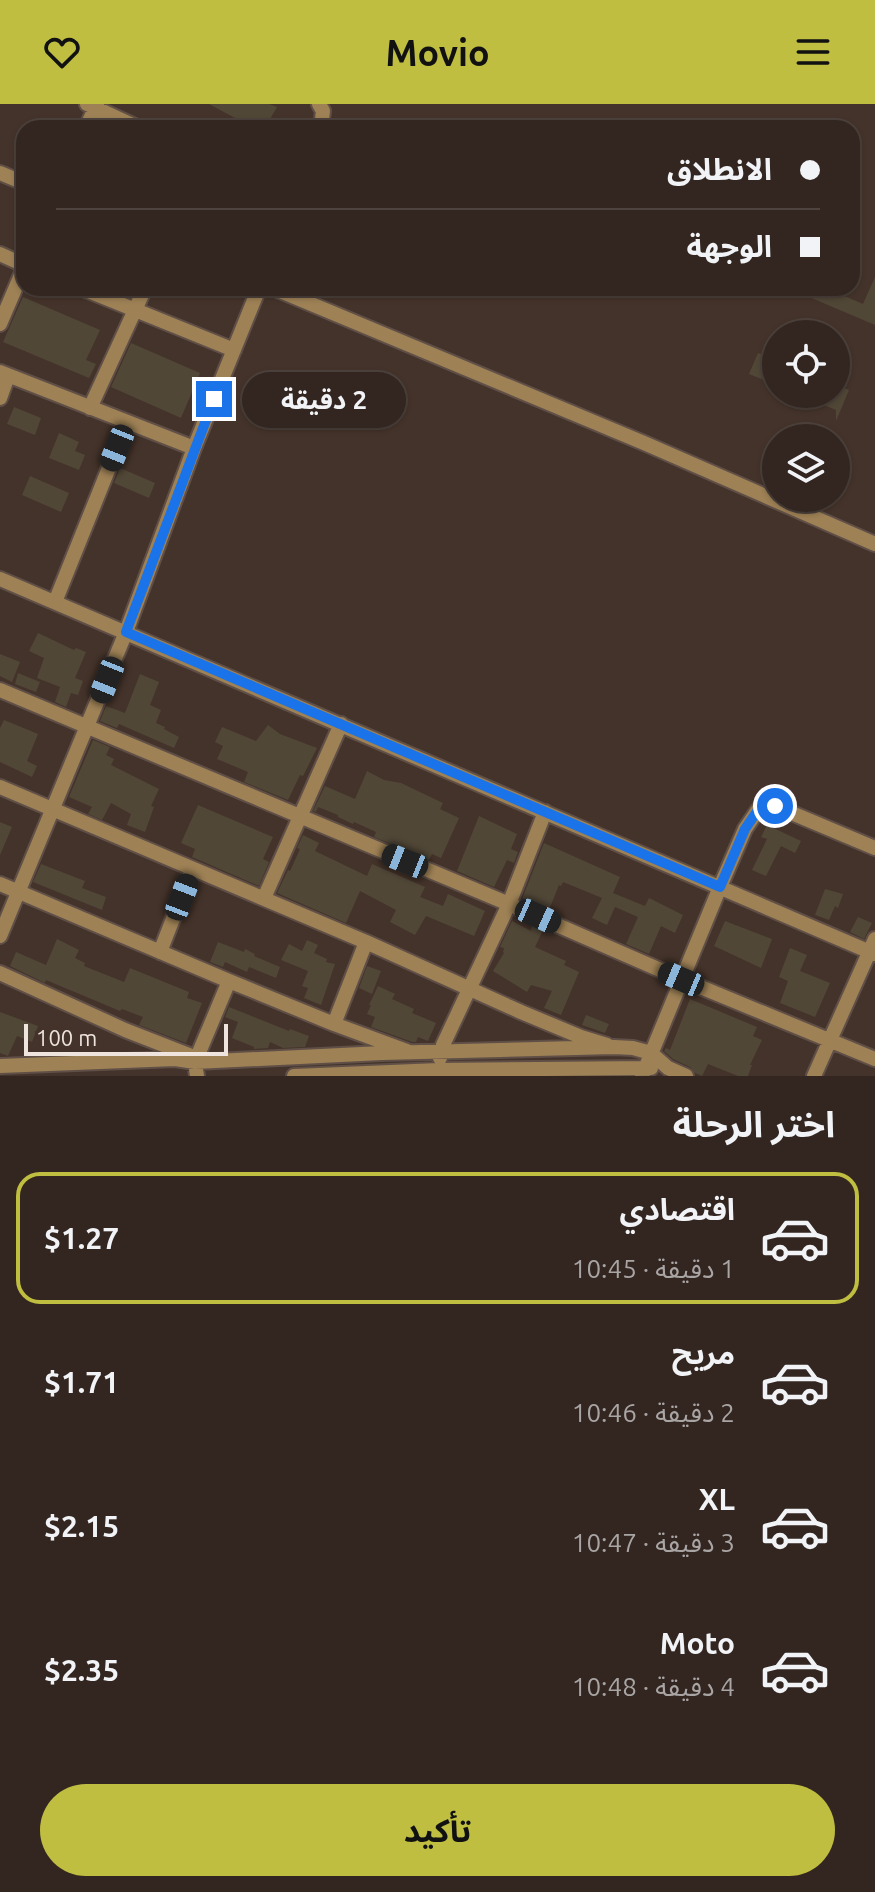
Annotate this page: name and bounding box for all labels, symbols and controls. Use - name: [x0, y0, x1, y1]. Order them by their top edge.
- icon: heart: [40, 30, 84, 74]
- icon: menu: [791, 30, 835, 74]
- text: Movio: [385, 32, 490, 73]
- text: الانطلاق: [667, 152, 772, 186]
- text: الوجهة: [687, 229, 772, 263]
- map controls: [762, 320, 850, 512]
- button: locate: [762, 320, 850, 408]
- callout: 2 دقيقة: [242, 371, 406, 427]
- route end: [196, 381, 232, 417]
- text: 2 دقيقة: [281, 385, 367, 414]
- car: [97, 421, 137, 475]
- button: layers: [762, 424, 850, 512]
- car: [87, 653, 127, 707]
- route start: [757, 788, 793, 824]
- car: [378, 841, 432, 881]
- car: [162, 870, 202, 924]
- car: [511, 895, 565, 937]
- car: [654, 959, 708, 999]
- scale bar: [24, 1020, 228, 1056]
- text: 100 m: [36, 1025, 97, 1050]
- text: اختر الرحلة: [673, 1103, 835, 1144]
- text: اقتصادي: [620, 1192, 735, 1226]
- icon: car: [759, 1202, 831, 1274]
- text: $1.27: [44, 1221, 119, 1255]
- text: 1 دقيقة · 10:45: [572, 1254, 735, 1283]
- text: مريح: [672, 1336, 735, 1370]
- icon: car: [759, 1346, 831, 1418]
- text: $1.71: [44, 1365, 119, 1399]
- text: 2 دقيقة · 10:46: [572, 1398, 735, 1427]
- text: XL: [699, 1482, 735, 1516]
- icon: car: [759, 1490, 831, 1562]
- text: $2.15: [44, 1509, 119, 1543]
- text: 3 دقيقة · 10:47: [572, 1528, 735, 1557]
- text: Moto: [660, 1626, 735, 1660]
- icon: car: [759, 1634, 831, 1706]
- text: $2.35: [44, 1653, 119, 1687]
- text: 4 دقيقة · 10:48: [572, 1672, 735, 1701]
- button: تأكيد: [40, 1784, 835, 1876]

